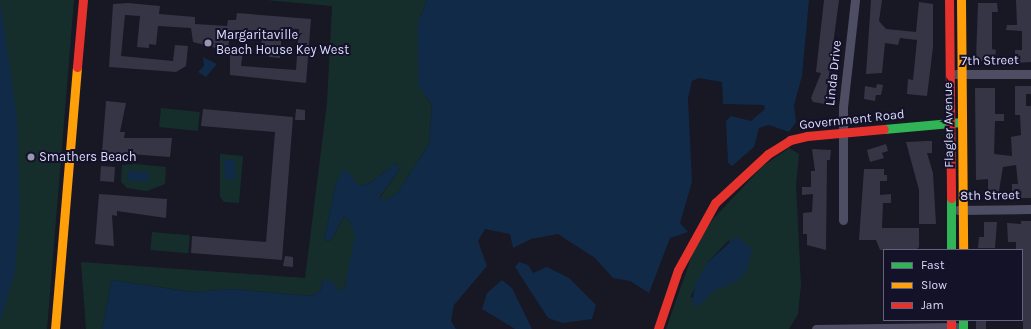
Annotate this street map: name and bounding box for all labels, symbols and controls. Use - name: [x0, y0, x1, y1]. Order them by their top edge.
- place label: Margaritaville Beach House Key West: [216, 28, 349, 59]
- marker: Margaritaville Beach House Key West: [203, 38, 213, 48]
- street label: Linda Drive: [823, 39, 845, 107]
- street label: 7th Street: [961, 53, 1019, 69]
- street label: Flagler Avenue: [940, 82, 958, 168]
- street label: Government Road: [799, 107, 905, 133]
- place label: Smathers Beach: [39, 149, 137, 165]
- marker: Smathers Beach: [26, 152, 36, 162]
- street label: 8th Street: [960, 188, 1020, 204]
- legend: [883, 249, 1023, 321]
- text: Fast: [921, 258, 944, 272]
- text: Slow: [921, 278, 947, 292]
- text: Jam: [921, 298, 944, 312]

